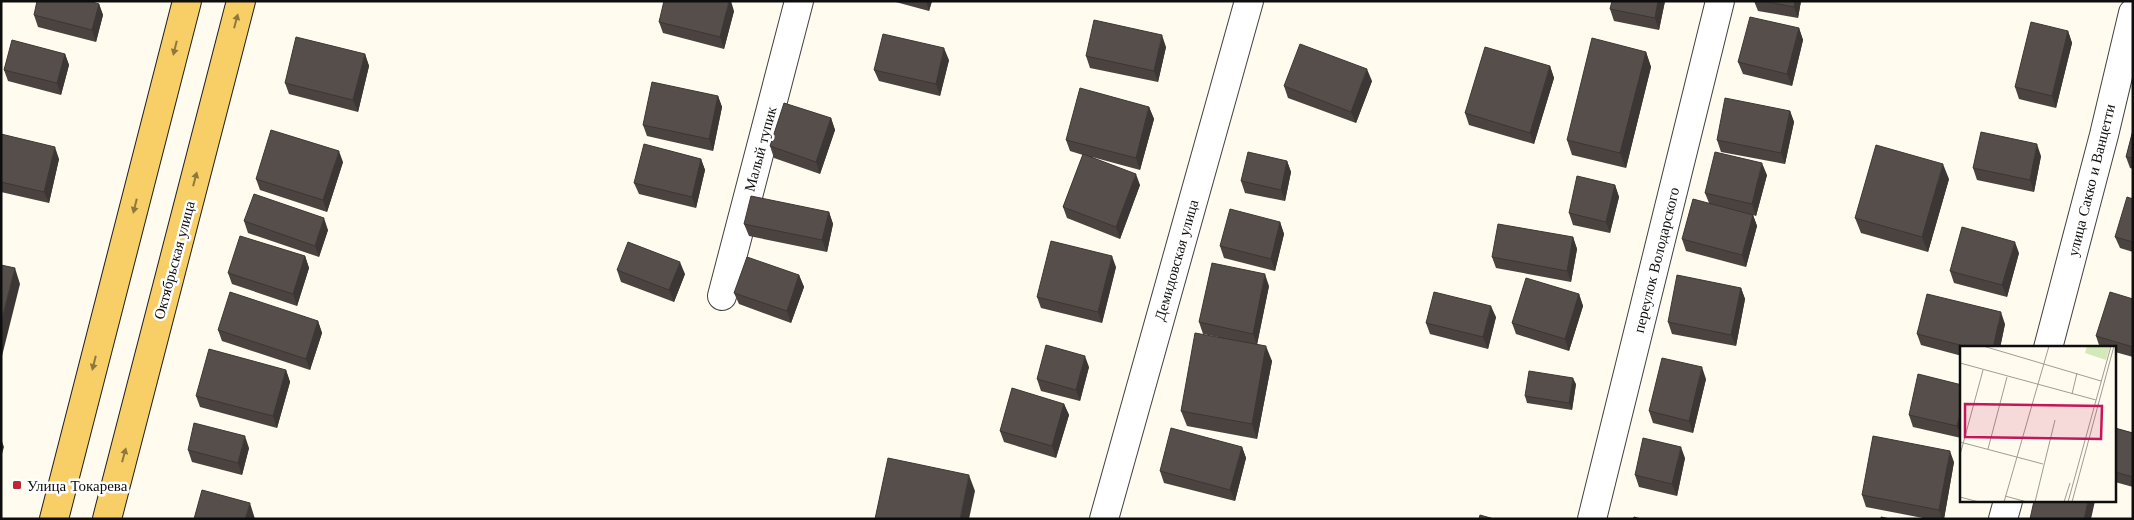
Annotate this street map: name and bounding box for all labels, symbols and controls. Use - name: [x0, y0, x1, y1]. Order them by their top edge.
- one-way arrow: [232, 14, 240, 29]
- one-way arrow: [171, 41, 179, 56]
- street label: улица Сакко и Ванцетти: [2063, 102, 2119, 258]
- street label: Малый тупик: [740, 104, 781, 194]
- one-way arrow: [192, 171, 200, 186]
- street label: переулок Володарского: [1629, 185, 1683, 335]
- street label: Демидовская улица: [1150, 197, 1202, 323]
- one-way arrow: [130, 198, 138, 213]
- street label: Октябрьская улица: [149, 198, 199, 321]
- inset map: [1960, 346, 2116, 502]
- one-way arrow: [90, 356, 98, 371]
- one-way arrow: [120, 447, 128, 462]
- place label: Улица Токарева: [27, 476, 128, 495]
- marker: Улица Токарева: [11, 479, 23, 491]

